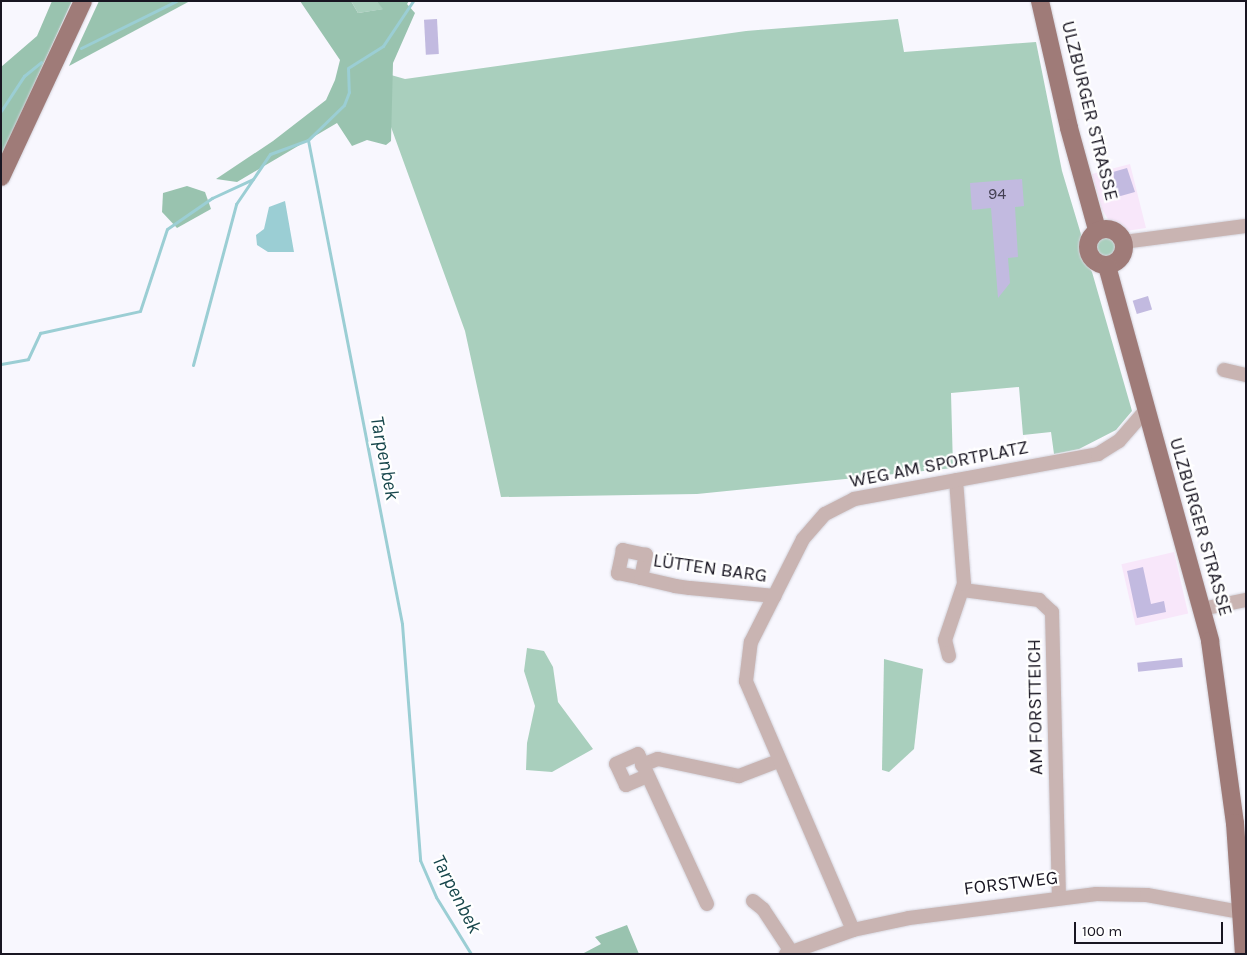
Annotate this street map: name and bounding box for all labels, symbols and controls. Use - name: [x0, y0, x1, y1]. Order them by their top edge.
- street label: ULZBURGER STRASSE: [1056, 19, 1122, 203]
- house number: 94: [988, 184, 1006, 204]
- water label: Tarpenbek: [365, 414, 405, 502]
- street label: ULZBURGER STRASSE: [1164, 435, 1236, 619]
- street label: WEG AM SPORTPLATZ: [848, 436, 1030, 494]
- street label: LÜTTEN BARG: [651, 550, 769, 588]
- street label: AM FORSTTEICH: [1023, 639, 1049, 775]
- water label: Tarpenbek: [427, 851, 487, 937]
- street label: FORSTWEG: [963, 867, 1059, 901]
- scale bar: [1077, 912, 1226, 944]
- text: 100 m: [1082, 922, 1122, 940]

